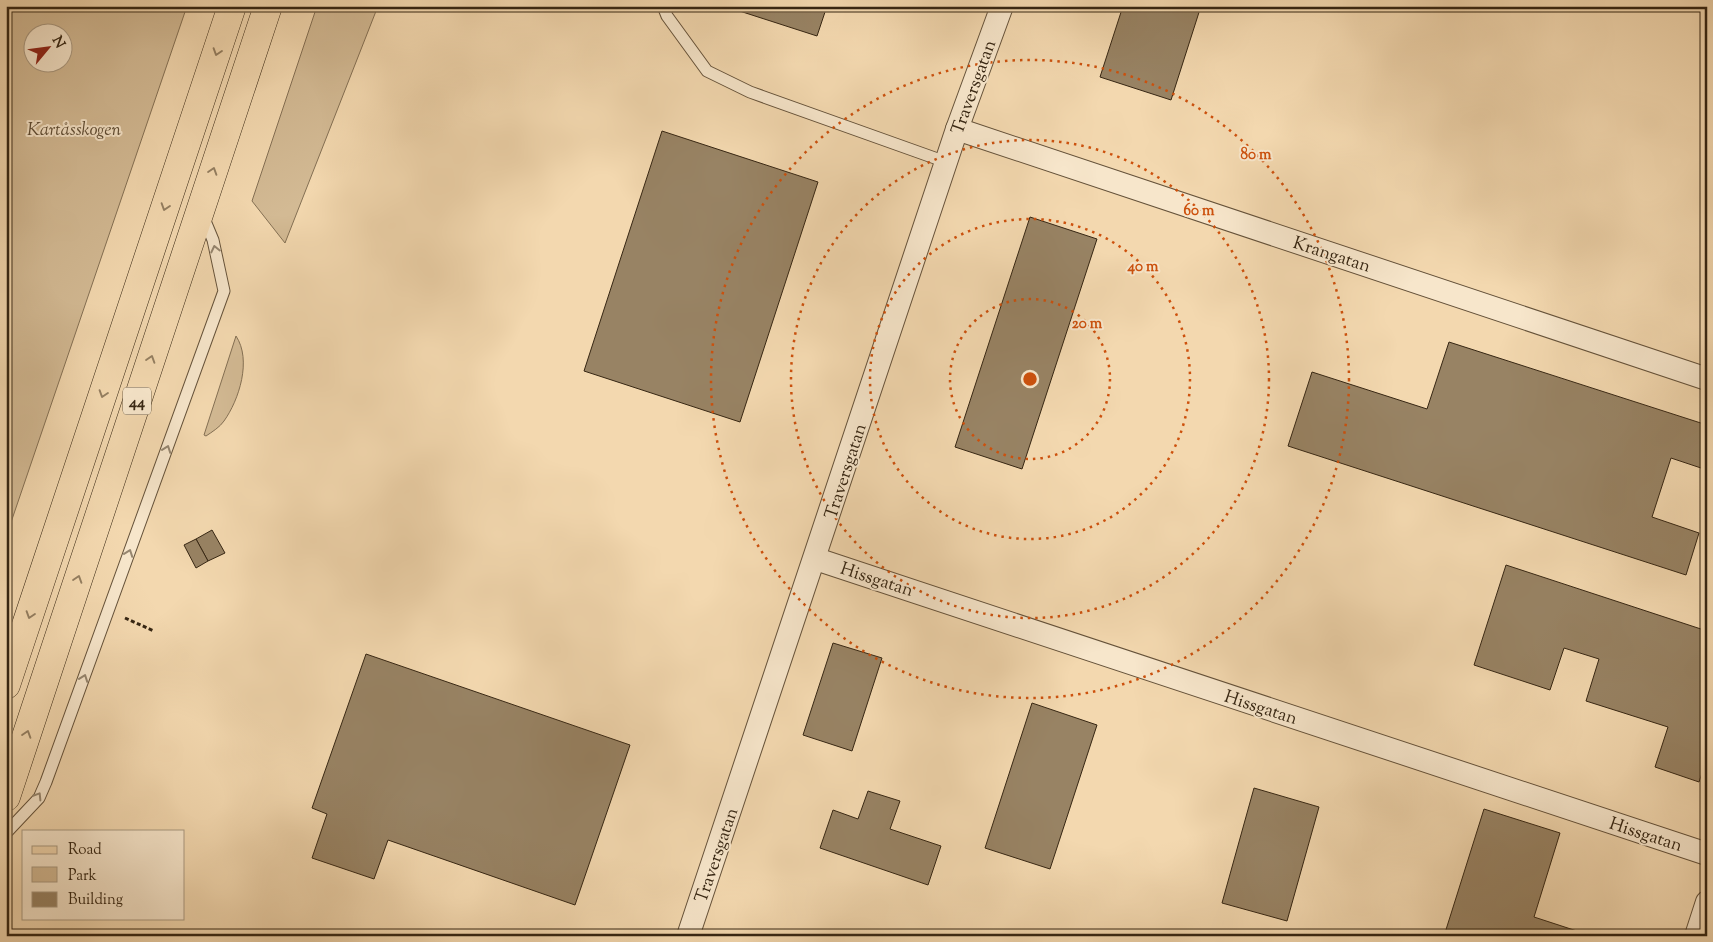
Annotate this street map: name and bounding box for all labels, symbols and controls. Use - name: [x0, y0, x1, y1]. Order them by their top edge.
- north arrow: [22, 22, 72, 72]
- text: N: [46, 33, 69, 52]
- street label: Traversgatan: [946, 36, 1004, 139]
- one-way arrow: [212, 48, 222, 56]
- park label: Kartåsskogen: [27, 118, 122, 144]
- text: 80 m: [1240, 145, 1272, 166]
- one-way arrow: [207, 167, 217, 176]
- text: 60 m: [1184, 201, 1215, 222]
- one-way arrow: [161, 202, 171, 210]
- street label: Krangatan: [1289, 231, 1374, 281]
- one-way arrow: [210, 244, 221, 253]
- text: 40 m: [1127, 257, 1159, 278]
- text: 20 m: [1072, 314, 1103, 335]
- one-way arrow: [145, 355, 155, 363]
- centre of rings: [1021, 370, 1039, 388]
- road number: 44: [123, 388, 151, 414]
- one-way arrow: [99, 389, 109, 398]
- street label: Traversgatan: [819, 420, 875, 523]
- one-way arrow: [161, 446, 171, 454]
- one-way arrow: [123, 549, 133, 558]
- street label: Hissgatan: [836, 557, 917, 605]
- one-way arrow: [72, 576, 82, 584]
- one-way arrow: [25, 610, 35, 618]
- one-way arrow: [78, 674, 88, 683]
- street label: Hissgatan: [1220, 685, 1301, 733]
- one-way arrow: [21, 730, 31, 738]
- one-way arrow: [32, 793, 42, 802]
- street label: Traversgatan: [689, 804, 746, 907]
- street label: Hissgatan: [1605, 812, 1686, 860]
- legend: [22, 830, 185, 920]
- text: Road: [68, 840, 102, 861]
- text: Park: [68, 866, 97, 887]
- text: Building: [68, 890, 123, 911]

